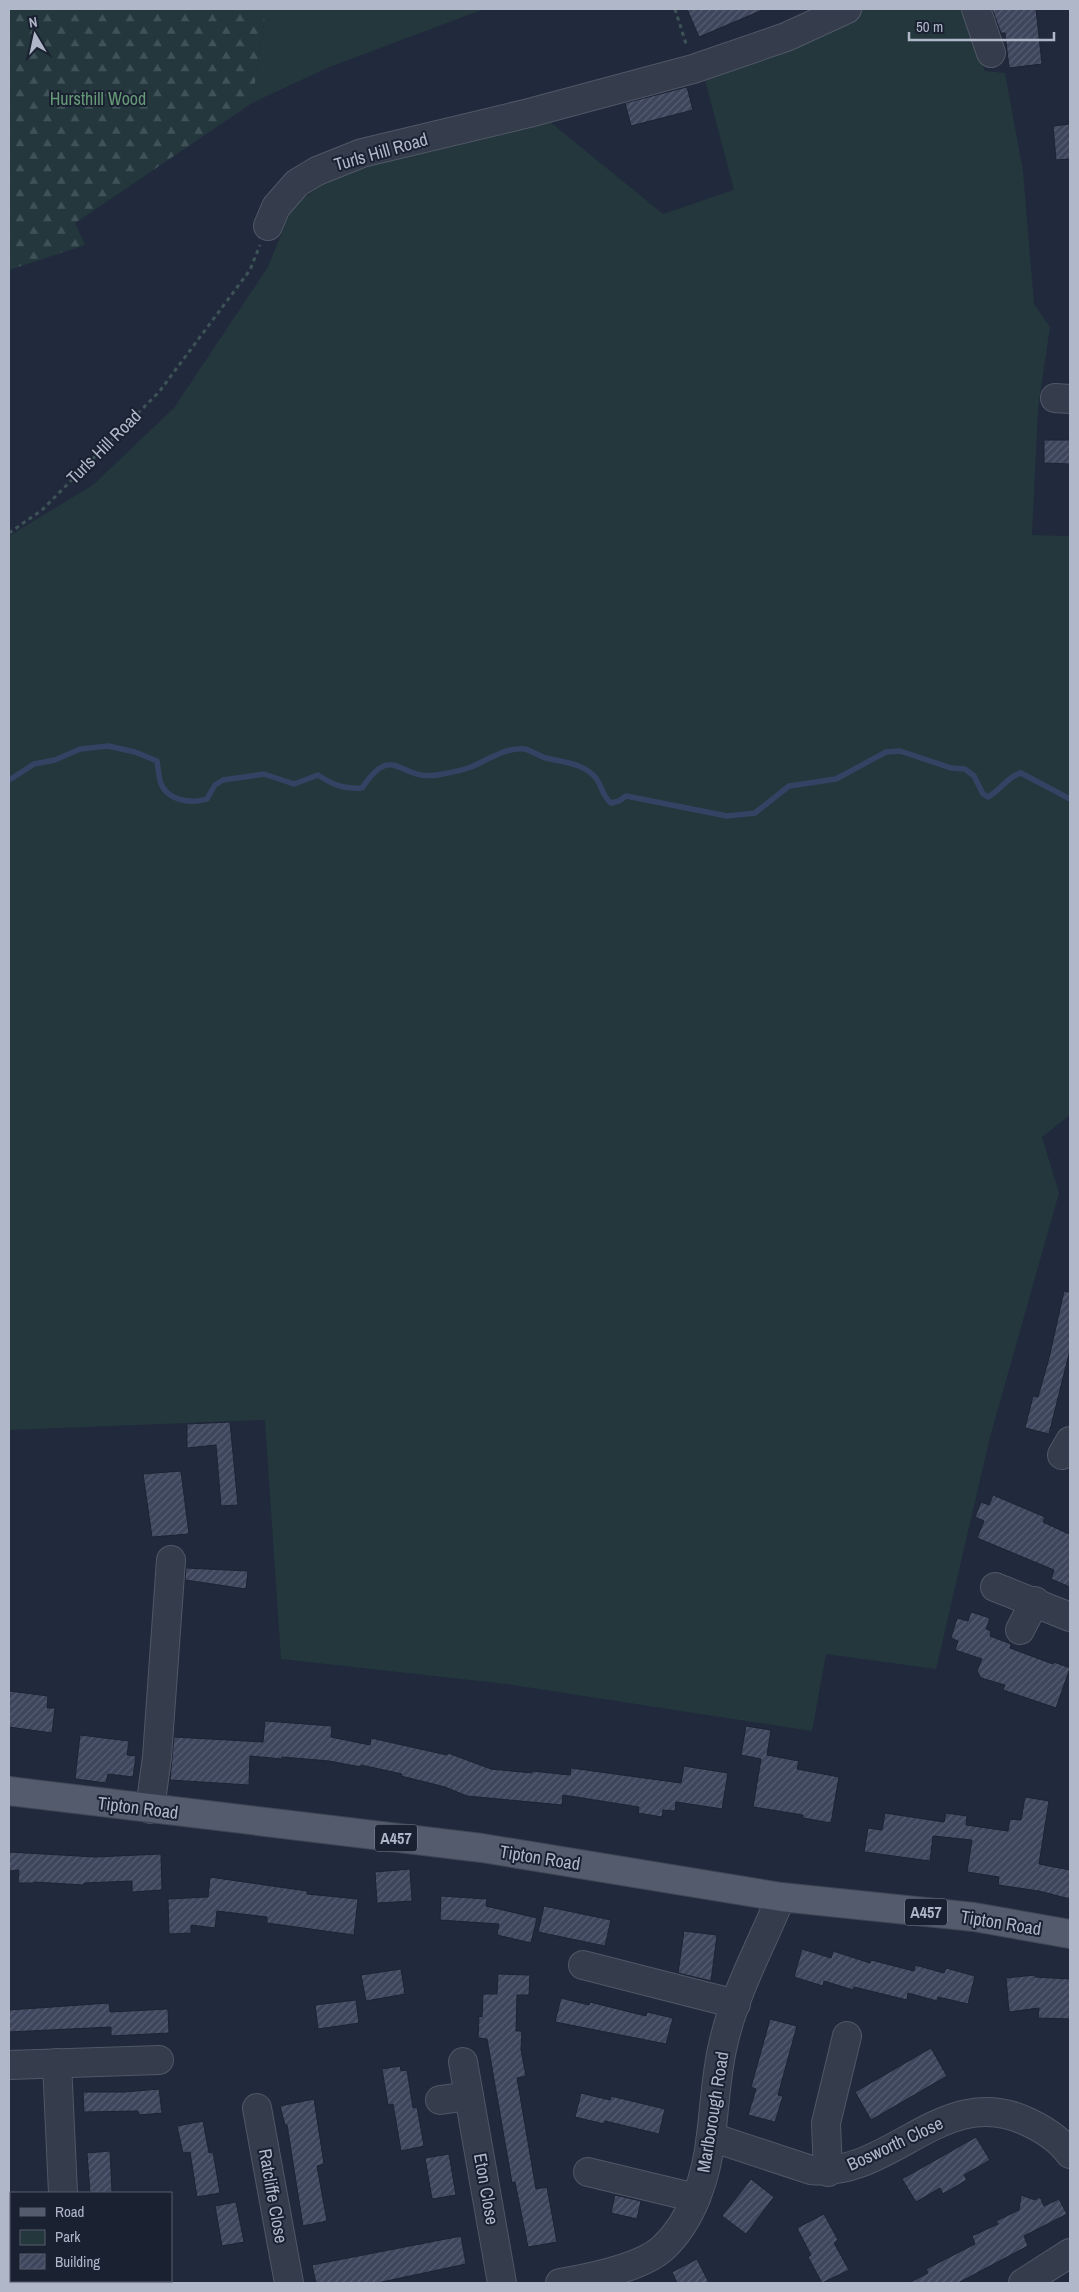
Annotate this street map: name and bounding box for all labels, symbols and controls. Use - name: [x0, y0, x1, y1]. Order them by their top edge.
- north arrow: [10, 10, 60, 60]
- scale bar: [909, 10, 1054, 42]
- text: N: [27, 13, 38, 32]
- text: 50 m: [916, 16, 943, 37]
- park label: Hursthill Wood: [50, 86, 146, 111]
- street label: Turls Hill Road: [331, 126, 431, 177]
- street label: Turls Hill Road: [61, 404, 147, 490]
- street label: Tipton Road: [96, 1790, 180, 1825]
- road number: A457: [375, 1825, 417, 1852]
- street label: Tipton Road: [498, 1839, 582, 1876]
- road number: A457: [905, 1898, 947, 1925]
- street label: Tipton Road: [959, 1904, 1043, 1941]
- street label: Marlborough Road: [691, 2050, 734, 2174]
- street label: Bosworth Close: [843, 2110, 947, 2177]
- street label: Ratcliffe Close: [253, 2147, 294, 2245]
- street label: Eton Close: [468, 2151, 505, 2227]
- legend: [10, 2192, 172, 2282]
- text: Road: [55, 2201, 84, 2222]
- text: Park: [55, 2226, 81, 2247]
- text: Building: [55, 2251, 100, 2272]

